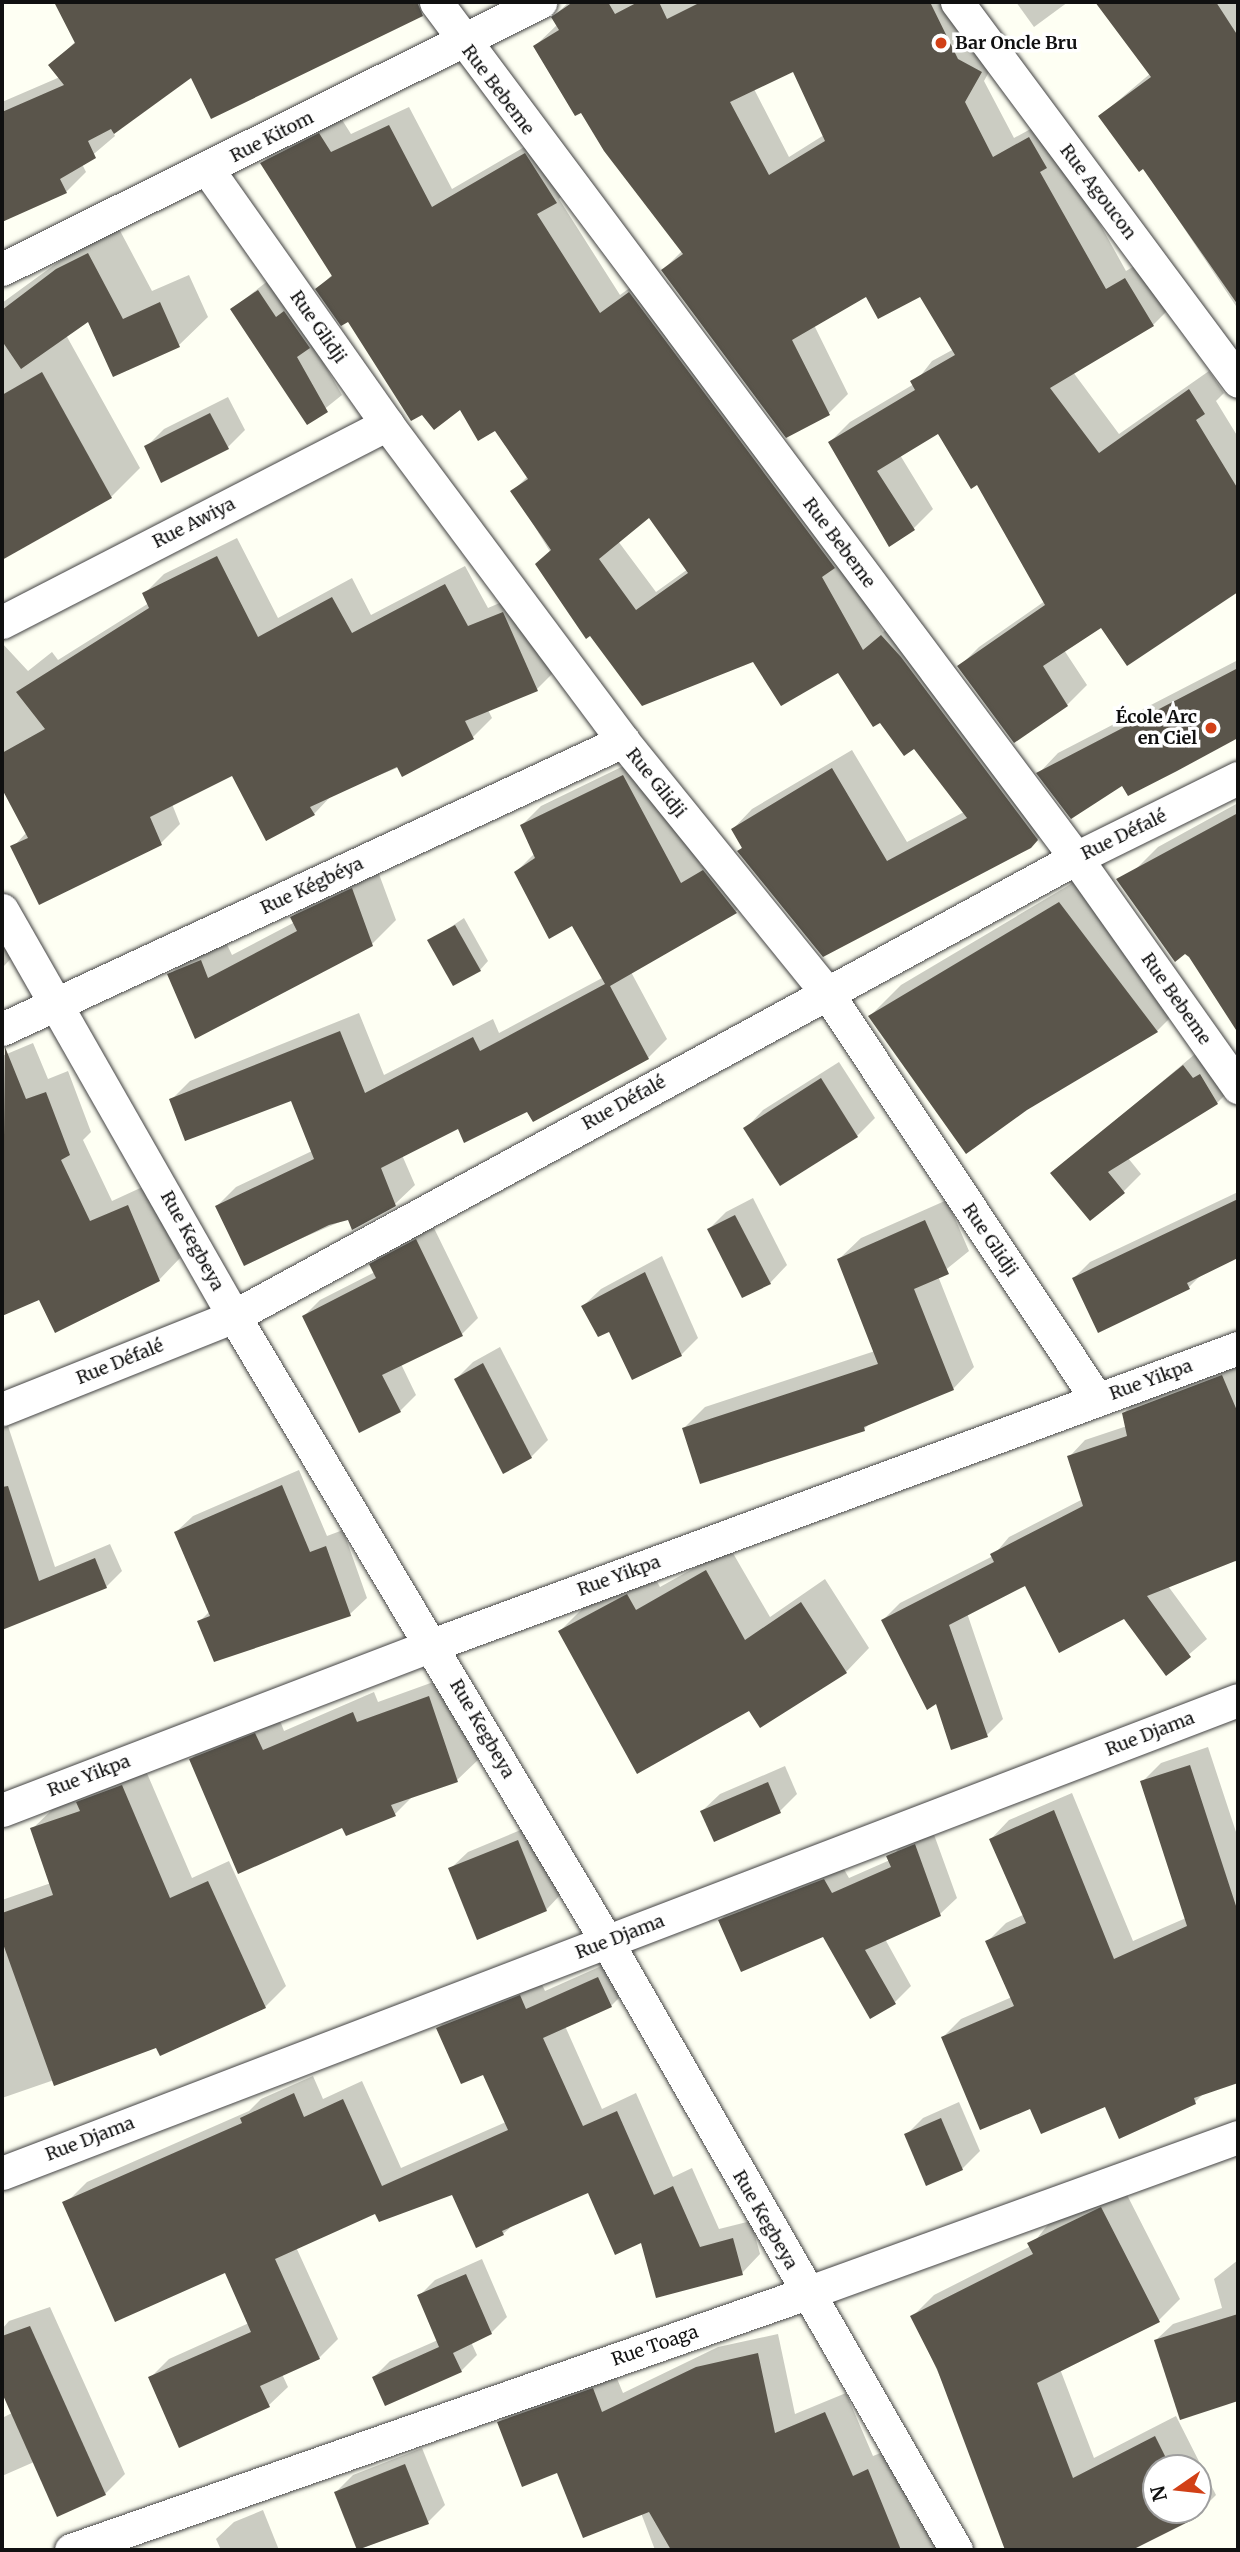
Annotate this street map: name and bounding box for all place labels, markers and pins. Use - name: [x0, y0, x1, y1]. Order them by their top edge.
- place label: Bar Oncle Bru: [955, 32, 1077, 54]
- marker: Bar Oncle Bru: [933, 35, 949, 51]
- place label: École Arc en Ciel: [1116, 707, 1197, 750]
- marker: École Arc en Ciel: [1203, 720, 1219, 736]

